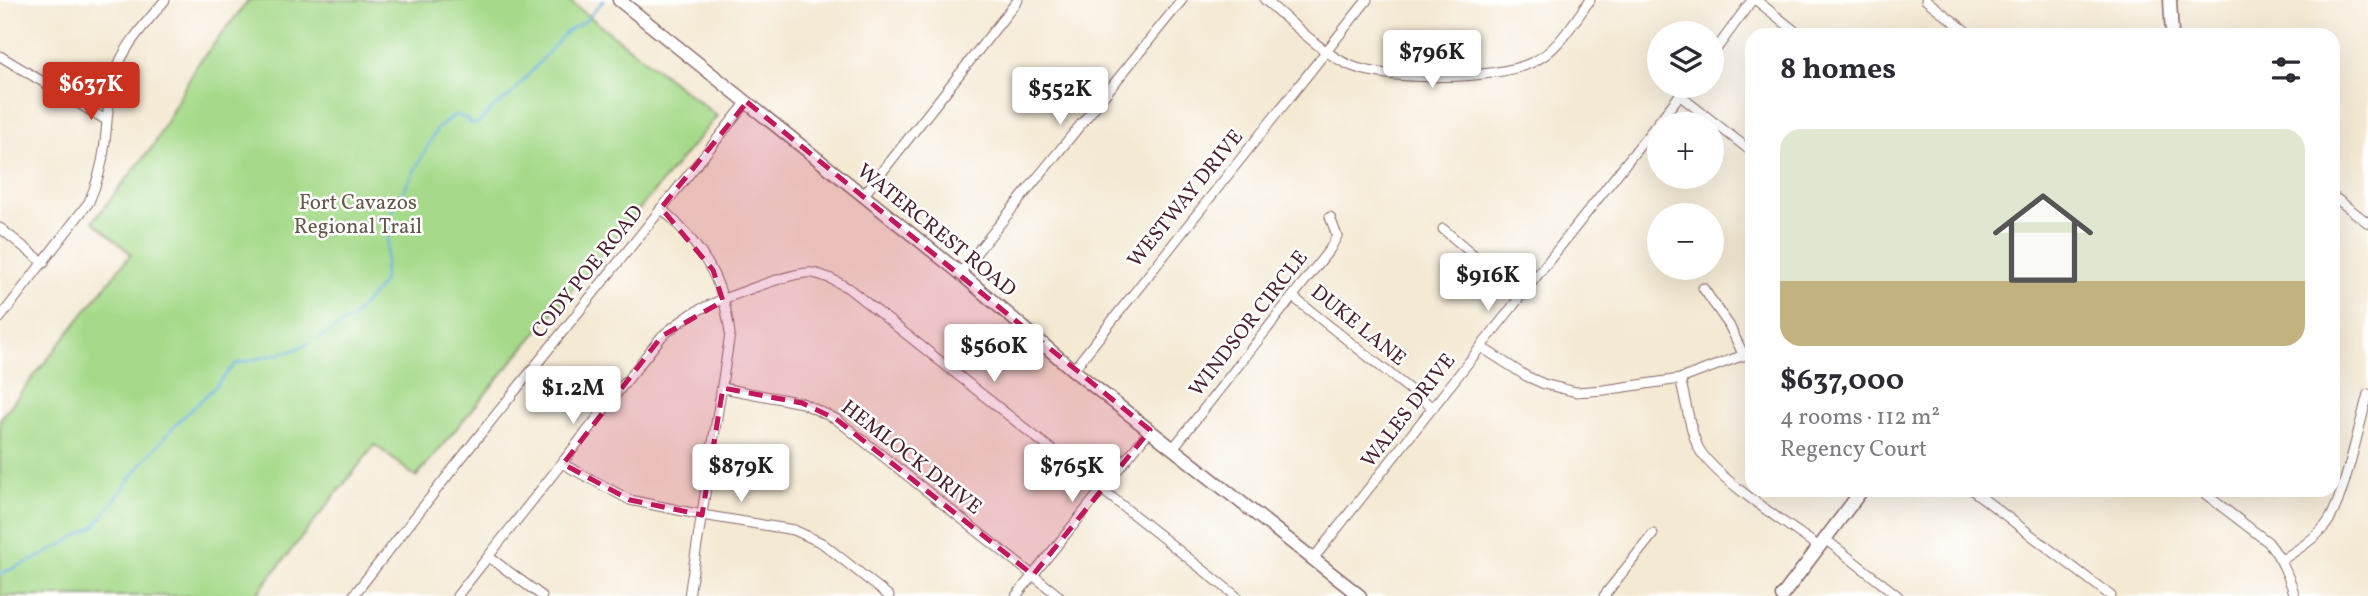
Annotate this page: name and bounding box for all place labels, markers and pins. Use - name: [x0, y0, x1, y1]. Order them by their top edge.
- pin: $796K: [1383, 31, 1481, 90]
- pin: $637K: [42, 62, 140, 122]
- pin: $552K: [1011, 68, 1109, 127]
- pin: $916K: [1439, 254, 1537, 313]
- pin: $560K: [945, 324, 1043, 384]
- pin: $1.2M: [524, 366, 622, 426]
- pin: $879K: [692, 444, 790, 504]
- pin: $765K: [1023, 444, 1121, 504]

